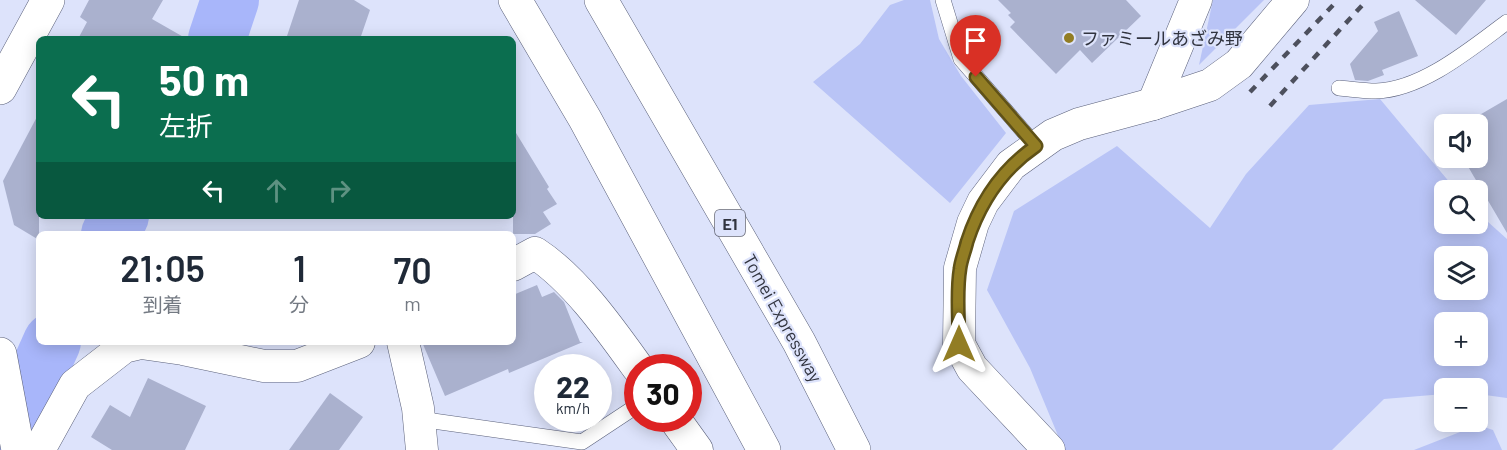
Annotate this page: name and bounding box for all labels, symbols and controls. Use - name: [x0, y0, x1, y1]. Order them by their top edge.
- pin: [950, 15, 1001, 77]
- icon: arrive: [959, 24, 992, 57]
- place label: ファミールあざみ野: [1081, 27, 1243, 49]
- marker: ファミールあざみ野: [1062, 31, 1076, 45]
- text: 50 m: [159, 54, 249, 104]
- icon: left: [60, 60, 138, 138]
- text: 左折: [159, 109, 213, 141]
- map controls: [1434, 114, 1488, 432]
- button: sound: [1434, 114, 1488, 168]
- icon: left: [197, 174, 230, 207]
- icon: ahead: [260, 174, 293, 207]
- icon: right: [323, 174, 356, 207]
- button: search: [1434, 180, 1488, 234]
- road number: E1: [715, 210, 745, 236]
- text: 21:05: [120, 246, 205, 289]
- text: 1: [293, 246, 306, 289]
- button: layers: [1434, 246, 1488, 300]
- text: 70: [394, 248, 432, 291]
- street label: Tomei Expressway: [739, 250, 827, 386]
- text: m: [404, 291, 421, 315]
- text: 到着: [143, 292, 183, 316]
- text: 分: [289, 292, 309, 316]
- position arrow: [927, 312, 991, 376]
- button: +: [1434, 312, 1488, 366]
- speed limit sign: 30: [624, 354, 702, 432]
- text: 22: [556, 368, 590, 404]
- button: −: [1434, 378, 1488, 432]
- text: km/h: [556, 399, 590, 417]

